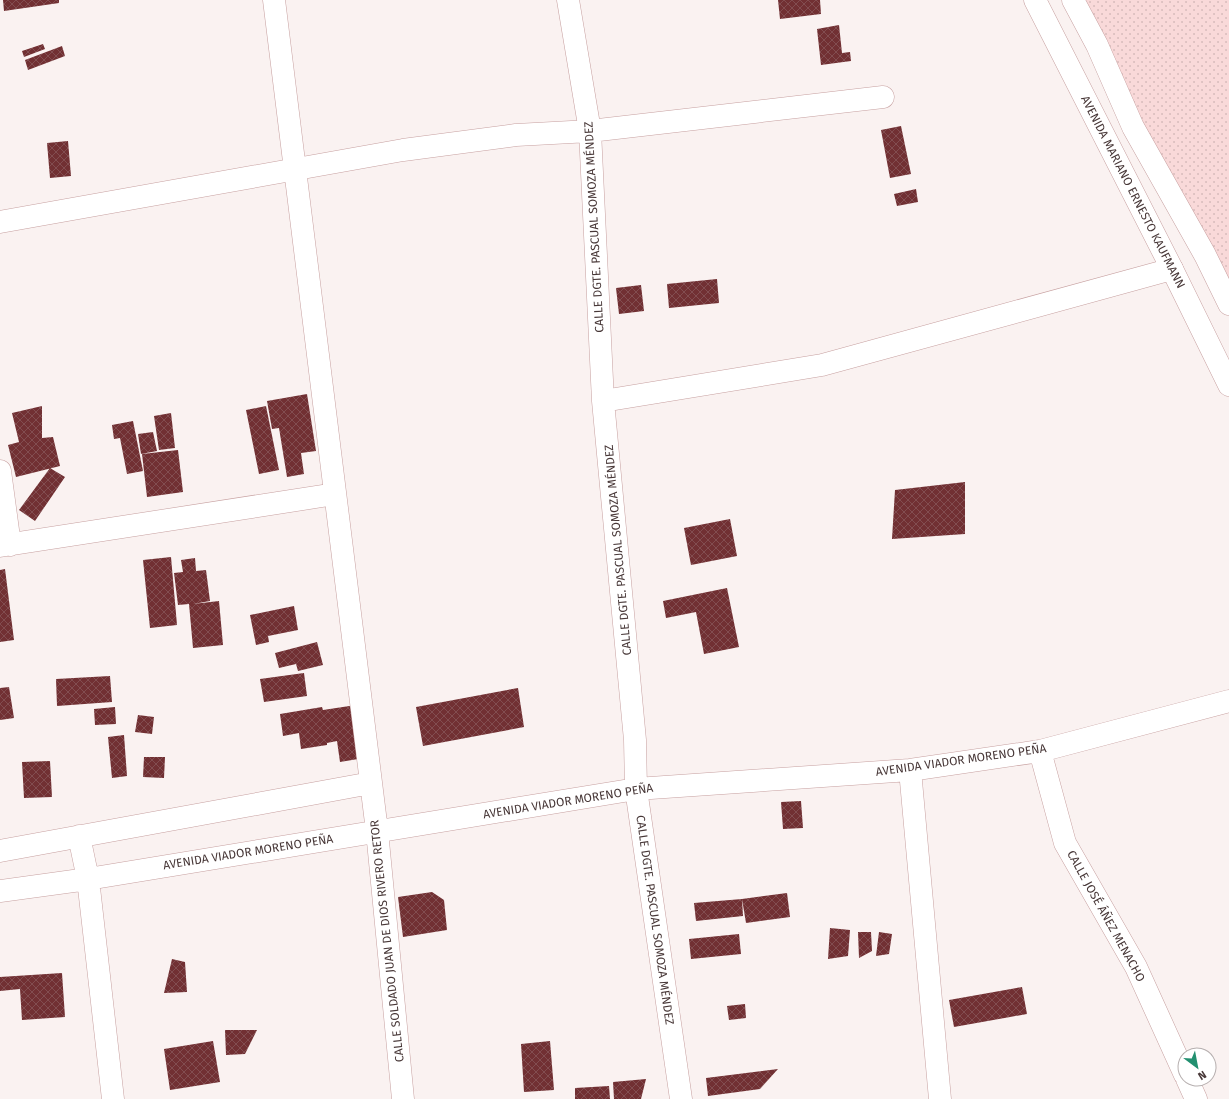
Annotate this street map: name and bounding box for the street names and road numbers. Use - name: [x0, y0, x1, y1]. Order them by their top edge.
- street label: AVENIDA MARIANO ERNESTO KAUFMANN: [1078, 93, 1188, 291]
- street label: CALLE DGTE. PASCUAL SOMOZA MÉNDEZ: [580, 121, 607, 333]
- street label: CALLE DGTE. PASCUAL SOMOZA MÉNDEZ: [601, 444, 634, 656]
- street label: AVENIDA VIADOR MORENO PEÑA: [875, 740, 1047, 779]
- street label: AVENIDA VIADOR MORENO PEÑA: [482, 780, 654, 821]
- street label: CALLE DGTE. PASCUAL SOMOZA MÉNDEZ: [633, 814, 678, 1026]
- street label: CALLE SOLDADO JUAN DE DIOS RIVERO RETOR: [367, 819, 407, 1063]
- street label: AVENIDA VIADOR MORENO PEÑA: [162, 831, 334, 872]
- street label: CALLE JOSÉ ÁÑEZ MENACHO: [1064, 847, 1149, 984]

